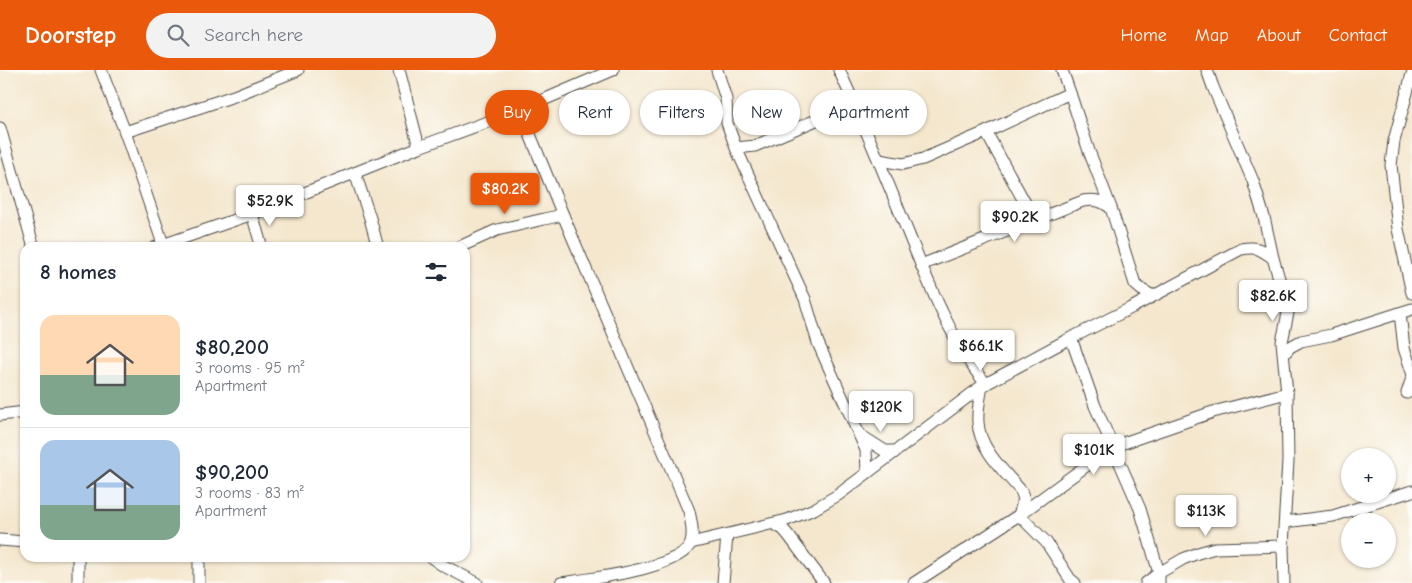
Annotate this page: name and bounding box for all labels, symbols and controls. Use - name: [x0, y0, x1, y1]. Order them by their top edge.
- search box: [146, 13, 496, 58]
- text: Doorstep: [25, 21, 116, 49]
- icon: search: [164, 21, 192, 49]
- text: Search here: [204, 24, 303, 46]
- text: Home: [1120, 25, 1167, 46]
- text: Map: [1195, 25, 1229, 46]
- text: About: [1257, 25, 1301, 46]
- text: Contact: [1329, 25, 1387, 46]
- chip: Buy: [485, 90, 549, 135]
- chip: Rent: [559, 90, 630, 135]
- chip: Filters: [640, 90, 723, 135]
- chip: New: [733, 90, 800, 135]
- chip: Apartment: [810, 90, 927, 135]
- pin: $80.2K: [464, 172, 546, 215]
- text: $80.2K: [482, 180, 528, 198]
- pin: $52.9K: [229, 184, 311, 227]
- text: $52.9K: [247, 192, 293, 210]
- pin: $90.2K: [974, 200, 1056, 243]
- text: $90.2K: [991, 208, 1039, 226]
- icon: filters: [422, 258, 450, 286]
- text: 8 homes: [40, 260, 116, 284]
- pin: $82.6K: [1232, 280, 1314, 322]
- text: $82.6K: [1250, 287, 1296, 305]
- pin: $66.1K: [940, 330, 1022, 372]
- icon: home: [80, 335, 140, 395]
- text: $80,200: [195, 335, 269, 359]
- text: $66.1K: [959, 337, 1003, 355]
- text: 3 rooms · 95 m²: [195, 359, 305, 377]
- text: Apartment: [195, 377, 267, 395]
- pin: $120K: [846, 390, 916, 433]
- text: $120K: [860, 398, 902, 416]
- pin: $101K: [1059, 434, 1129, 476]
- text: $101K: [1074, 441, 1114, 459]
- map controls: [1341, 448, 1396, 568]
- button: +: [1341, 448, 1396, 503]
- icon: home: [80, 460, 140, 520]
- text: $90,200: [195, 460, 269, 484]
- text: 3 rooms · 83 m²: [195, 484, 304, 502]
- pin: $113K: [1171, 494, 1241, 537]
- text: Apartment: [195, 502, 267, 520]
- text: $113K: [1186, 502, 1226, 520]
- button: −: [1341, 513, 1396, 568]

